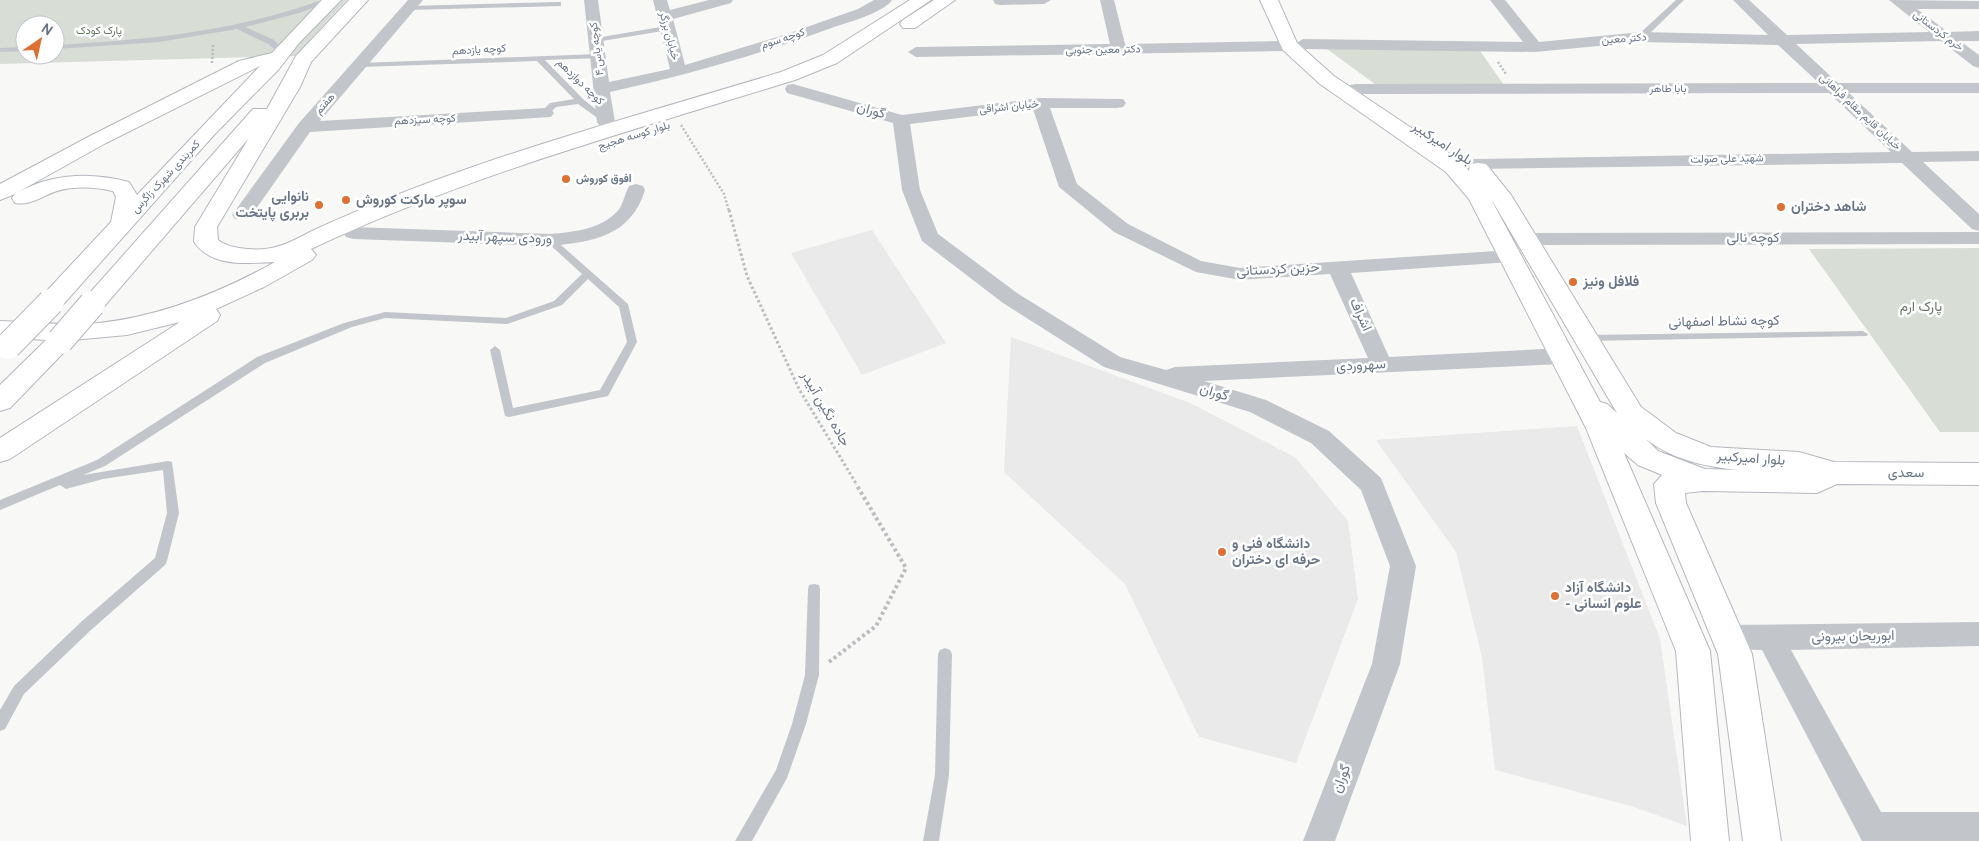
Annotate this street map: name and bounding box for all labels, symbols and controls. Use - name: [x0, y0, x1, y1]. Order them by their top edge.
- street label: خرم کردستانی: [1910, 8, 1966, 54]
- street label: خیابان برزگر: [656, 9, 682, 62]
- north arrow: [15, 15, 65, 65]
- text: N: [38, 21, 55, 40]
- street label: کوچه یاس ۴: [587, 21, 607, 76]
- park label: پارک کودک: [76, 24, 122, 38]
- street label: کوچه سوم: [759, 25, 807, 53]
- street label: دکتر معین: [1601, 30, 1647, 48]
- street label: کوچه یازدهم: [451, 42, 507, 58]
- street label: دکتر معین جنوبی: [1065, 42, 1141, 58]
- street label: کوچه دوازدهم: [553, 56, 607, 108]
- street label: خیابان قایم مقام فراهانی: [1816, 71, 1904, 153]
- street label: بابا طاهر: [1649, 82, 1686, 96]
- street label: هفتم: [312, 90, 338, 118]
- street label: خیابان اشراقی: [979, 97, 1039, 117]
- street label: گوران: [855, 99, 887, 123]
- street label: کوچه سیزدهم: [394, 111, 456, 129]
- street label: بلوار کوسه هجیج: [596, 118, 672, 154]
- street label: بلوار امیرکبیر: [1408, 118, 1475, 170]
- street label: کمربندی شهرک زاگرس: [129, 137, 204, 216]
- street label: شهید علی صولت: [1690, 151, 1764, 167]
- place label: افوق کوروش: [576, 172, 632, 186]
- marker: افوق کوروش: [560, 173, 572, 185]
- place label: نانوایی بربری پایتخت: [236, 189, 309, 222]
- place label: سوپر مارکت کوروش: [356, 192, 467, 209]
- marker: سوپر مارکت کوروش: [340, 194, 352, 206]
- marker: نانوایی بربری پایتخت: [313, 199, 325, 211]
- place label: شاهد دختران: [1791, 199, 1866, 216]
- marker: شاهد دختران: [1775, 201, 1787, 213]
- street label: ورودی سپهر آبیدر: [457, 228, 552, 248]
- street label: کوچه نالی: [1726, 230, 1780, 247]
- street label: حزین کردستانی: [1236, 259, 1320, 281]
- place label: فلافل ونیز: [1582, 274, 1639, 291]
- marker: فلافل ونیز: [1567, 276, 1579, 288]
- street label: اشراف: [1345, 296, 1375, 334]
- park label: پارک ارم: [1900, 299, 1942, 316]
- street label: کوچه نشاط اصفهانی: [1668, 313, 1780, 331]
- street label: سهروردی: [1336, 356, 1386, 376]
- street label: جاده نگین آبیدر: [796, 367, 853, 450]
- street label: گوران: [1198, 381, 1230, 405]
- street label: بلوار امیرکبیر: [1715, 448, 1786, 470]
- street label: سعدی: [1888, 465, 1924, 482]
- place label: دانشگاه فنی و حرفه ای دختران: [1232, 536, 1321, 569]
- marker: دانشگاه فنی و حرفه ای دختران: [1216, 546, 1228, 558]
- place label: دانشگاه آزاد - علوم انسانی: [1565, 580, 1641, 613]
- marker: دانشگاه آزاد - علوم انسانی: [1549, 590, 1561, 602]
- street label: ابوریحان بیرونی: [1811, 628, 1895, 646]
- street label: گوران: [1329, 762, 1355, 796]

